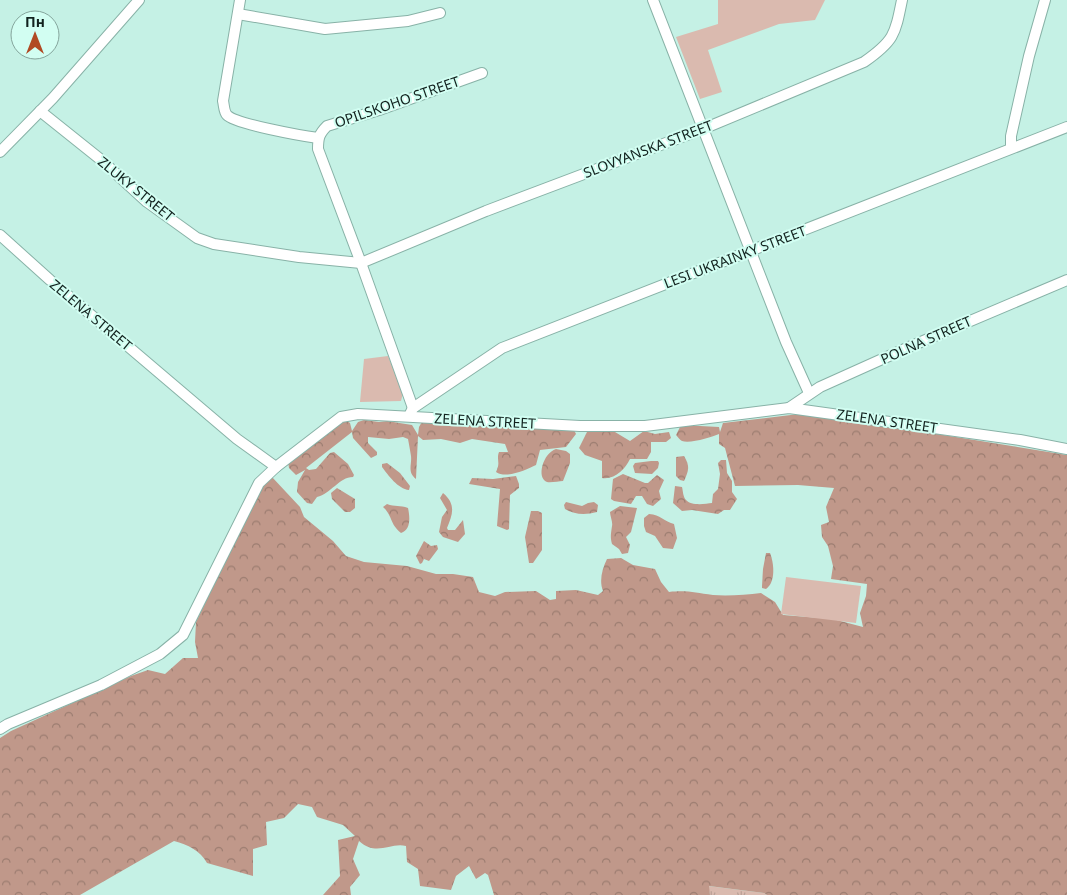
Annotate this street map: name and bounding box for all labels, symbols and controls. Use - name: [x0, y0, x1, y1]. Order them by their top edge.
- north arrow: [10, 10, 60, 60]
- text: Пн: [25, 12, 45, 31]
- street label: OPILSKOHO STREET: [332, 71, 462, 132]
- street label: SLOVYANSKA STREET: [580, 115, 715, 182]
- street label: ZLUKY STREET: [94, 152, 179, 225]
- street label: LESI UKRAINKY STREET: [661, 221, 809, 292]
- street label: ZELENA STREET: [46, 275, 137, 355]
- street label: POLNA STREET: [877, 311, 974, 368]
- street label: ZELENA STREET: [835, 404, 939, 437]
- street label: ZELENA STREET: [434, 408, 537, 433]

